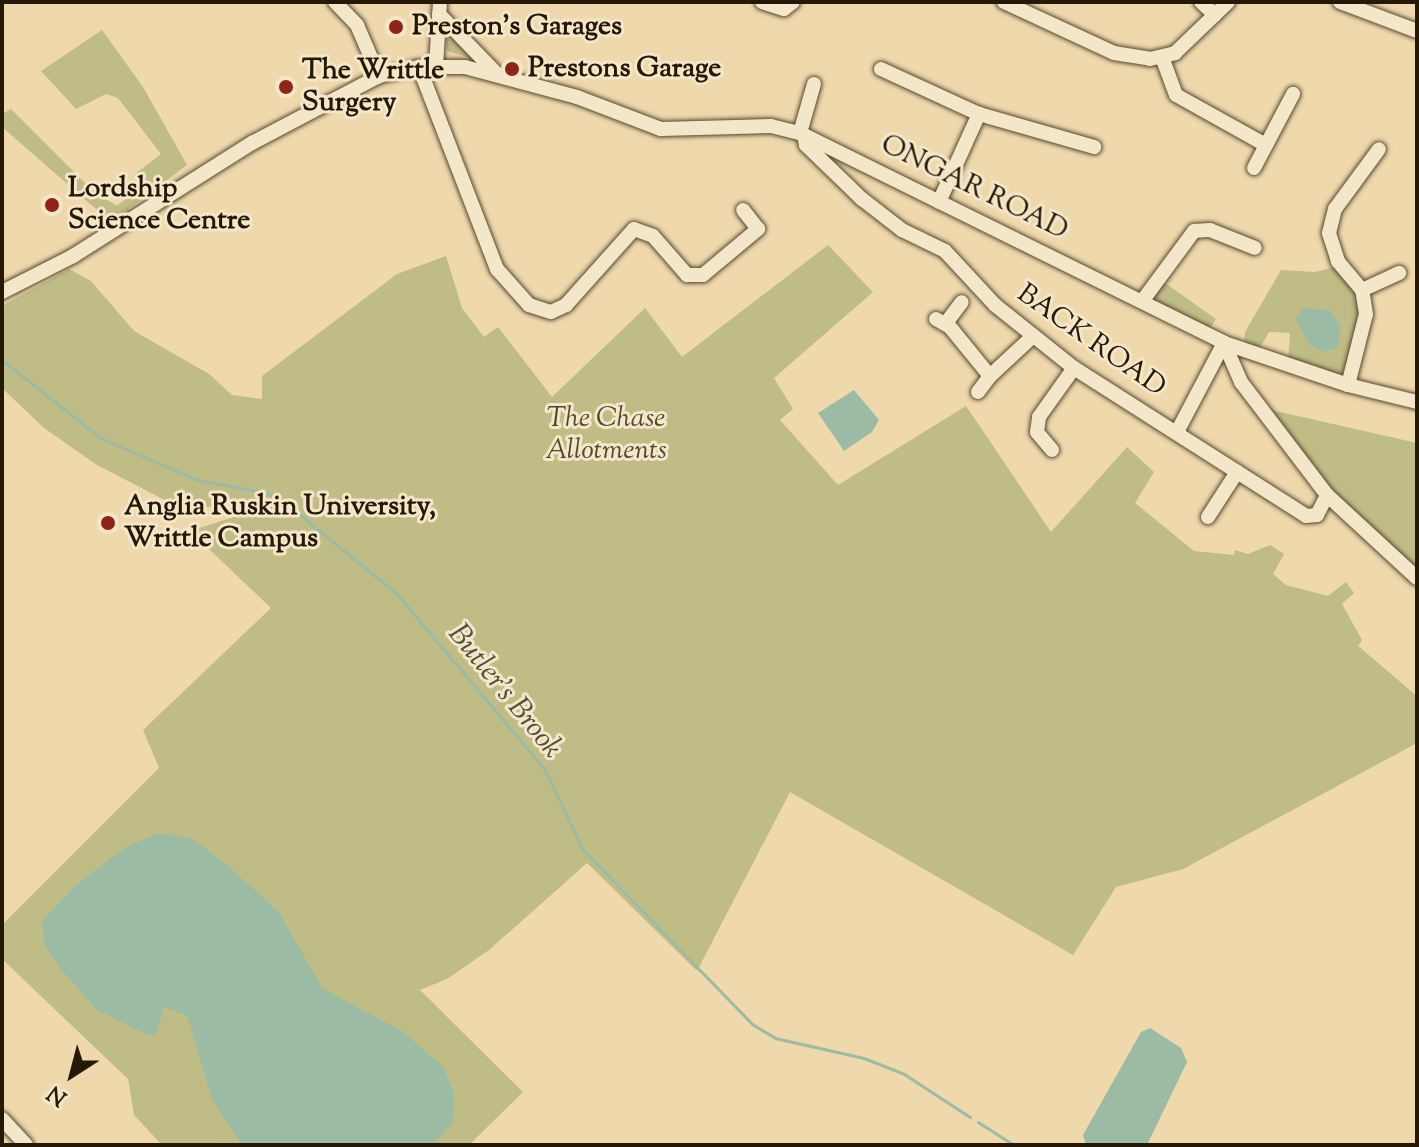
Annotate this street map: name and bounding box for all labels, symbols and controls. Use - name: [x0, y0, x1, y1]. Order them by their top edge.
- place label: Preston's Garages: [412, 10, 622, 44]
- marker: Preston's Garages: [387, 18, 405, 36]
- place label: Prestons Garage: [528, 52, 721, 86]
- place label: The Writtle Surgery: [302, 54, 444, 120]
- marker: Prestons Garage: [503, 60, 521, 78]
- marker: The Writtle Surgery: [277, 78, 295, 96]
- street label: ONGAR ROAD: [875, 128, 1073, 248]
- place label: Lordship Science Centre: [68, 172, 250, 238]
- marker: Lordship Science Centre: [43, 196, 61, 214]
- street label: BACK ROAD: [1010, 277, 1172, 405]
- park label: The Chase Allotments: [545, 402, 667, 468]
- place label: Anglia Ruskin University, Writtle Campus: [124, 490, 436, 556]
- marker: Anglia Ruskin University, Writtle Campus: [99, 514, 117, 532]
- water label: Butler's Brook: [439, 618, 569, 766]
- north arrow: [32, 1035, 112, 1115]
- text: N: [41, 1076, 74, 1113]

